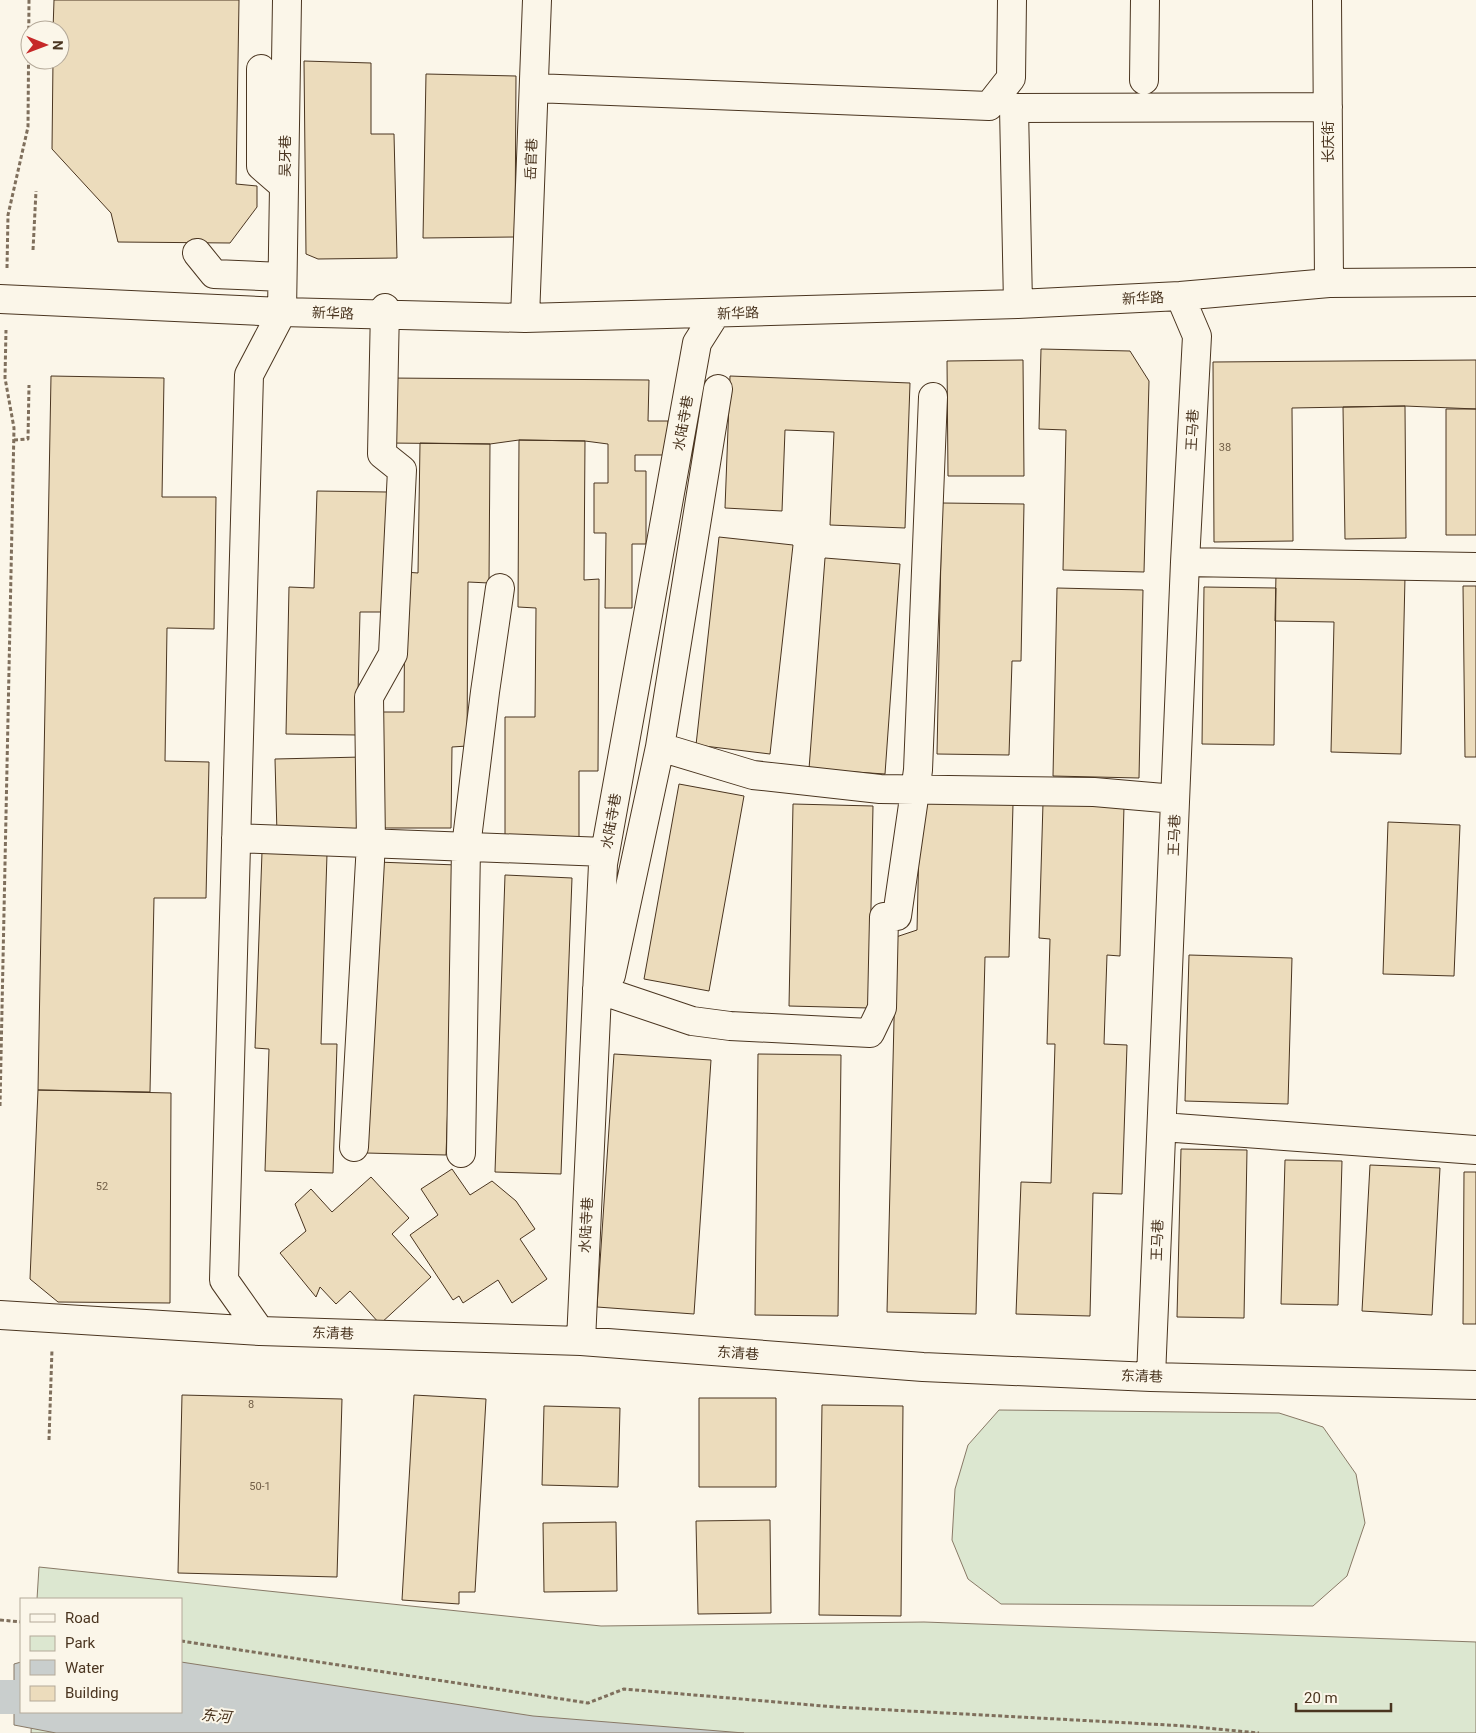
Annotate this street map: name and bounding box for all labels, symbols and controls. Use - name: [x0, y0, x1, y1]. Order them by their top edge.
- north arrow: [20, 20, 70, 70]
- text: N: [50, 40, 66, 50]
- street label: 长庆街: [1320, 121, 1336, 163]
- street label: 吴牙巷: [277, 135, 293, 177]
- street label: 岳官巷: [522, 138, 540, 180]
- street label: 新华路: [1122, 289, 1164, 307]
- street label: 新华路: [312, 304, 354, 322]
- street label: 新华路: [717, 304, 759, 322]
- street label: 水陆寺巷: [670, 394, 696, 452]
- street label: 王马巷: [1183, 409, 1201, 451]
- house number: 38: [1219, 441, 1231, 454]
- street label: 水陆寺巷: [598, 792, 624, 850]
- street label: 王马巷: [1165, 814, 1183, 856]
- house number: 52: [96, 1180, 108, 1193]
- street label: 水陆寺巷: [577, 1197, 595, 1253]
- street label: 王马巷: [1148, 1219, 1166, 1261]
- street label: 东清巷: [312, 1324, 354, 1342]
- street label: 东清巷: [716, 1344, 760, 1362]
- street label: 东清巷: [1121, 1367, 1163, 1385]
- house number: 8: [248, 1398, 254, 1411]
- house number: 50-1: [249, 1480, 271, 1493]
- legend: [20, 1598, 182, 1713]
- text: Road: [65, 1609, 99, 1627]
- text: Park: [65, 1634, 96, 1652]
- text: Water: [65, 1659, 104, 1677]
- scale bar: [1296, 1680, 1391, 1712]
- text: Building: [65, 1684, 119, 1702]
- text: 20 m: [1304, 1689, 1338, 1707]
- water label: 东河: [200, 1705, 235, 1727]

